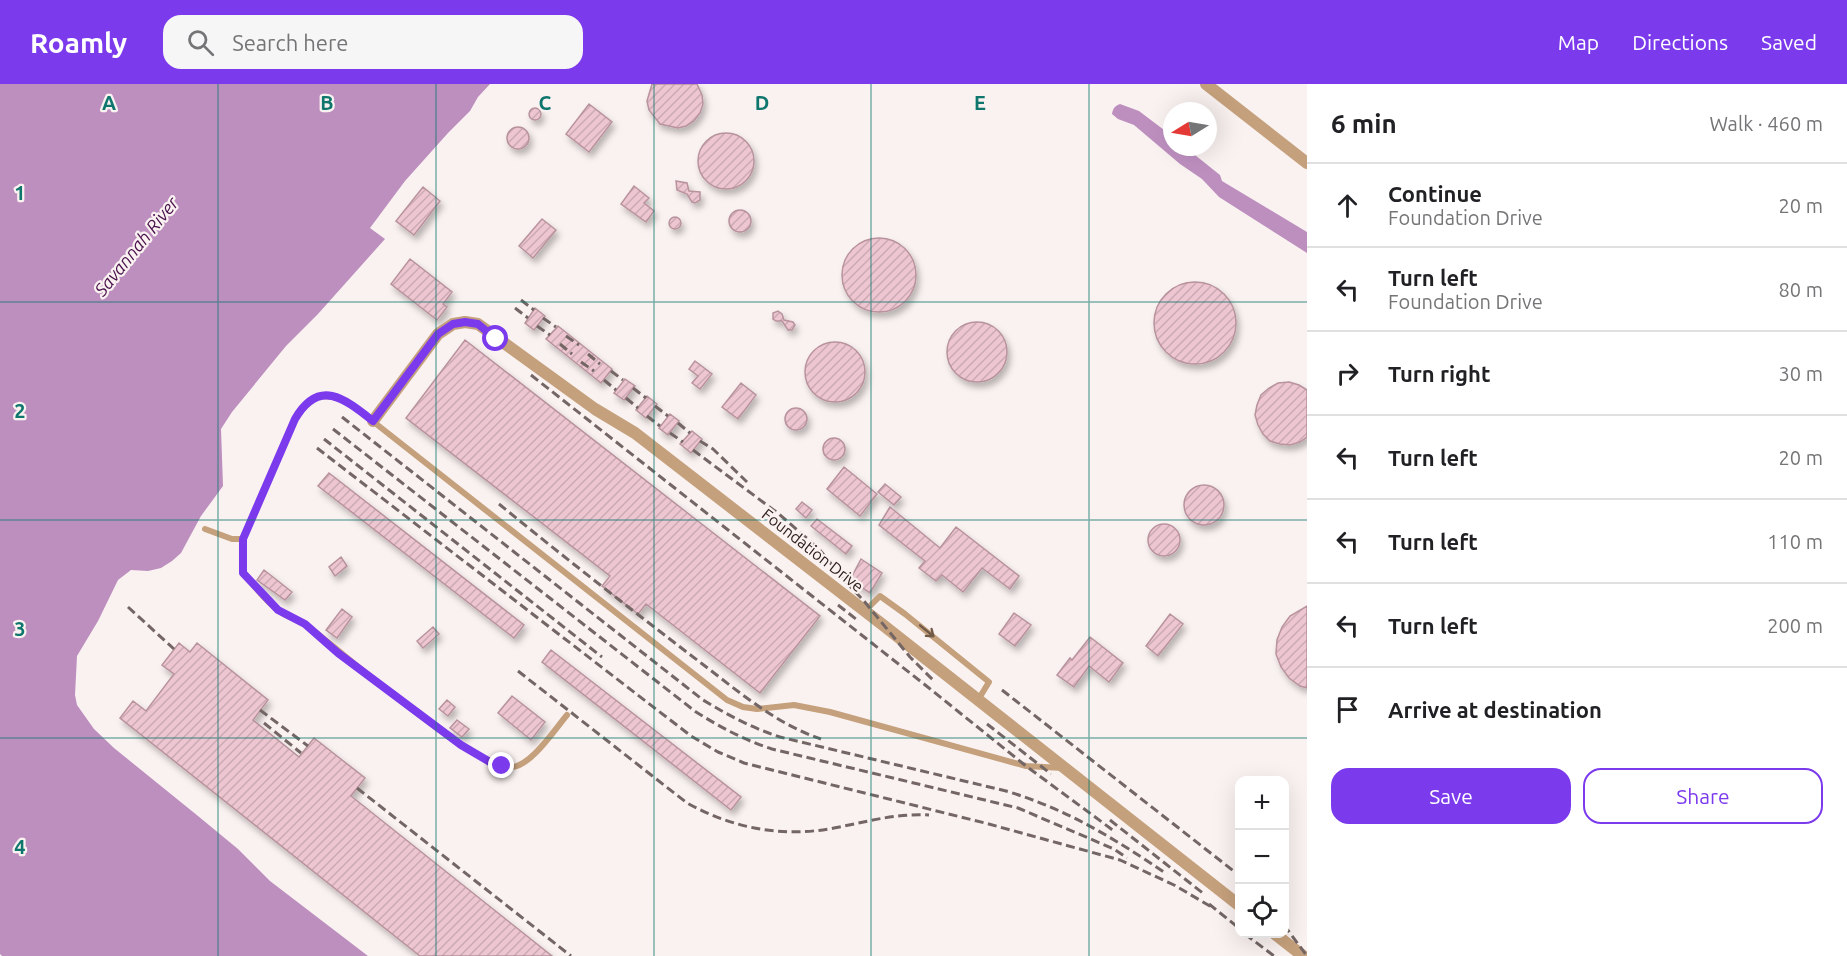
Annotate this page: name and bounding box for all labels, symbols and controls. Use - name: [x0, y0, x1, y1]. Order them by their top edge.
- search box: [163, 15, 583, 69]
- icon: search: [184, 26, 217, 59]
- text: Roamly: [30, 27, 127, 58]
- text: Search here: [232, 30, 348, 55]
- text: Map: [1558, 30, 1599, 54]
- text: Directions: [1632, 30, 1728, 54]
- text: Saved: [1761, 30, 1817, 54]
- text: A: [102, 91, 116, 114]
- text: B: [320, 91, 334, 114]
- text: C: [539, 91, 552, 114]
- text: D: [755, 91, 769, 114]
- text: E: [974, 91, 986, 114]
- north arrow: [1163, 102, 1217, 156]
- text: 6 min: [1331, 109, 1397, 138]
- text: Walk · 460 m: [1710, 112, 1823, 135]
- text: 1: [14, 181, 26, 204]
- text: Continue: [1388, 181, 1482, 206]
- icon: ahead: [1331, 189, 1364, 222]
- water label: Savannah River: [90, 192, 183, 300]
- text: 20 m: [1779, 194, 1823, 217]
- text: Foundation Drive: [1388, 206, 1543, 229]
- text: Turn left: [1388, 265, 1478, 290]
- icon: left: [1331, 273, 1364, 306]
- text: 80 m: [1779, 278, 1823, 301]
- text: Foundation Drive: [1388, 290, 1543, 313]
- route start: [482, 325, 508, 351]
- icon: right: [1331, 357, 1364, 390]
- text: Turn right: [1388, 361, 1490, 386]
- text: 30 m: [1779, 362, 1823, 385]
- text: 2: [14, 399, 26, 422]
- icon: left: [1331, 441, 1364, 474]
- text: Turn left: [1388, 445, 1478, 470]
- text: 20 m: [1779, 446, 1823, 469]
- street label: Foundation Drive: [759, 505, 867, 595]
- icon: left: [1331, 525, 1364, 558]
- text: Turn left: [1388, 529, 1478, 554]
- text: 110 m: [1767, 530, 1823, 553]
- icon: left: [1331, 609, 1364, 642]
- text: Turn left: [1388, 613, 1478, 638]
- text: 200 m: [1767, 614, 1823, 637]
- text: 3: [14, 617, 26, 640]
- one-way arrow: [919, 625, 935, 638]
- icon: arrive: [1331, 693, 1364, 726]
- text: Arrive at destination: [1388, 697, 1602, 722]
- route end: [488, 752, 514, 778]
- button: Save: [1331, 768, 1571, 824]
- button: Share: [1583, 768, 1823, 824]
- map controls: [1235, 776, 1289, 938]
- button: +: [1235, 776, 1289, 830]
- button: −: [1235, 830, 1289, 884]
- text: 4: [14, 835, 26, 858]
- button: locate: [1235, 884, 1289, 938]

